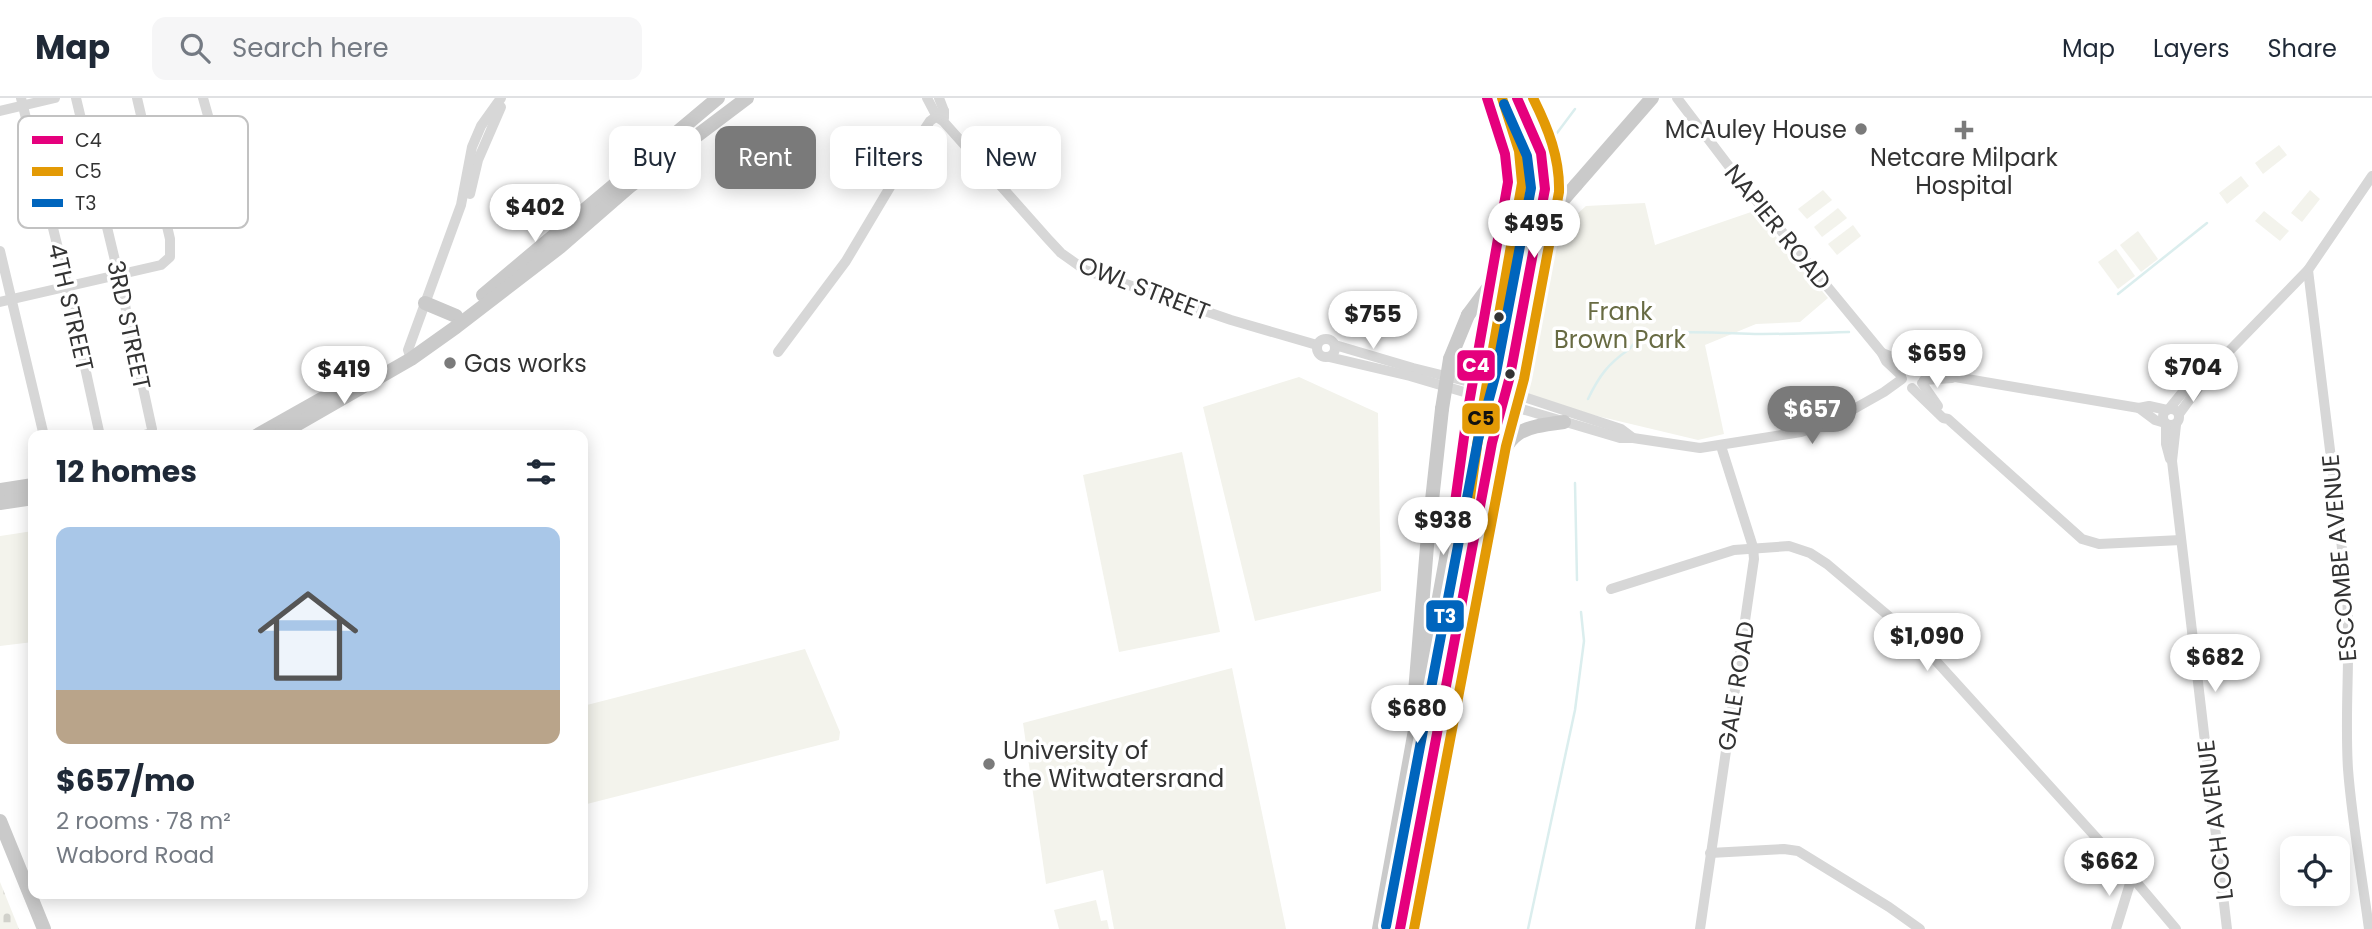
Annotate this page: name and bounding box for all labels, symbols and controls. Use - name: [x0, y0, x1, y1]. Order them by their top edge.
- search box: [152, 17, 642, 80]
- text: Map: [35, 24, 110, 71]
- icon: search: [176, 29, 214, 67]
- text: Search here: [232, 30, 389, 66]
- text: Map: [2062, 32, 2115, 65]
- text: Layers: [2153, 32, 2229, 65]
- text: Share: [2267, 32, 2337, 65]
- place label: McAuley House: [1665, 113, 1847, 146]
- legend: [18, 116, 248, 228]
- marker: Netcare Milpark Hospital: [1954, 120, 1974, 140]
- marker: McAuley House: [1853, 121, 1869, 137]
- chip: Buy: [609, 126, 701, 189]
- chip: Rent: [715, 126, 816, 189]
- chip: Filters: [830, 126, 947, 189]
- chip: New: [961, 126, 1061, 189]
- text: C4: [75, 127, 102, 154]
- place label: Netcare Milpark Hospital: [1870, 141, 2059, 202]
- street label: NAPIER ROAD: [1717, 157, 1839, 297]
- text: C5: [75, 158, 102, 185]
- pin: $402: [494, 184, 576, 244]
- text: T3: [75, 190, 96, 217]
- text: $402: [506, 191, 564, 223]
- pin: $495: [1493, 200, 1575, 260]
- text: $495: [1504, 207, 1564, 239]
- street label: 4TH STREET: [40, 240, 102, 374]
- street label: OWL STREET: [1074, 248, 1214, 328]
- street label: 3RD STREET: [99, 257, 159, 393]
- pin: $755: [1332, 292, 1414, 351]
- park label: Frank Brown Park: [1554, 295, 1687, 356]
- text: $755: [1344, 298, 1402, 330]
- unlabelled marker: [1492, 310, 1506, 324]
- pin: $659: [1896, 330, 1978, 390]
- text: $659: [1908, 337, 1966, 369]
- pin: $704: [2152, 344, 2234, 404]
- pin: $419: [303, 346, 385, 406]
- place label: Gas works: [464, 347, 587, 380]
- line badge: C4: [1456, 349, 1496, 382]
- text: $704: [2164, 351, 2222, 383]
- text: C4: [1462, 352, 1490, 379]
- text: $419: [317, 353, 371, 385]
- marker: Gas works: [442, 355, 458, 371]
- unlabelled marker: [1503, 367, 1517, 381]
- pin: $657: [1771, 386, 1853, 446]
- text: $657: [1783, 393, 1841, 425]
- line badge: C5: [1461, 402, 1501, 435]
- text: C5: [1468, 405, 1494, 432]
- text: 12 homes: [56, 450, 197, 493]
- icon: filters: [522, 453, 560, 491]
- street label: ESCOMBE AVENUE: [2313, 453, 2365, 663]
- pin: $938: [1402, 498, 1484, 557]
- text: $938: [1414, 504, 1472, 536]
- icon: home: [245, 573, 371, 699]
- line badge: T3: [1425, 599, 1465, 633]
- text: T3: [1434, 603, 1456, 630]
- pin: $1,090: [1870, 614, 1984, 673]
- street label: GALE ROAD: [1709, 619, 1763, 753]
- text: $1,090: [1890, 620, 1964, 652]
- pin: $682: [2174, 634, 2256, 694]
- text: $682: [2186, 641, 2244, 673]
- pin: $680: [1376, 686, 1458, 745]
- text: $680: [1387, 692, 1447, 724]
- place label: University of the Witwatersrand: [1003, 734, 1224, 795]
- street label: LOCH AVENUE: [2189, 738, 2241, 902]
- marker: University of the Witwatersrand: [981, 756, 997, 772]
- text: $657/mo: [56, 759, 195, 802]
- text: 2 rooms · 78 m²: [56, 805, 231, 837]
- map controls: [2280, 836, 2350, 906]
- button: locate: [2280, 836, 2350, 906]
- pin: $662: [2068, 838, 2150, 898]
- text: Wabord Road: [56, 839, 214, 871]
- text: $662: [2080, 845, 2138, 877]

